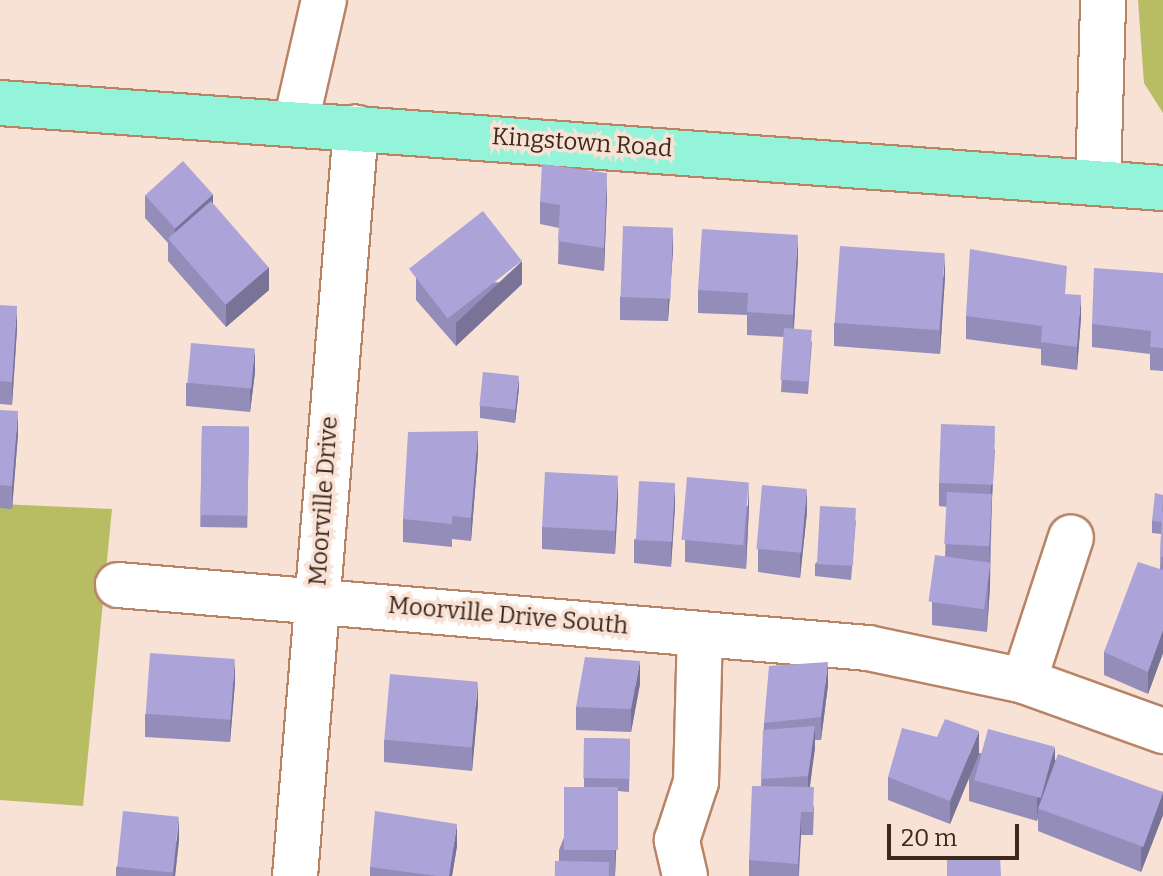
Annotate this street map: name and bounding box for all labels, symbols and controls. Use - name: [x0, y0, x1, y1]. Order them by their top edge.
- street label: Kingstown Road: [491, 122, 673, 164]
- street label: Moorville Drive: [304, 415, 344, 587]
- street label: Moorville Drive South: [387, 591, 629, 641]
- scale bar: [891, 808, 1023, 858]
- text: 20 m: [901, 824, 957, 852]

